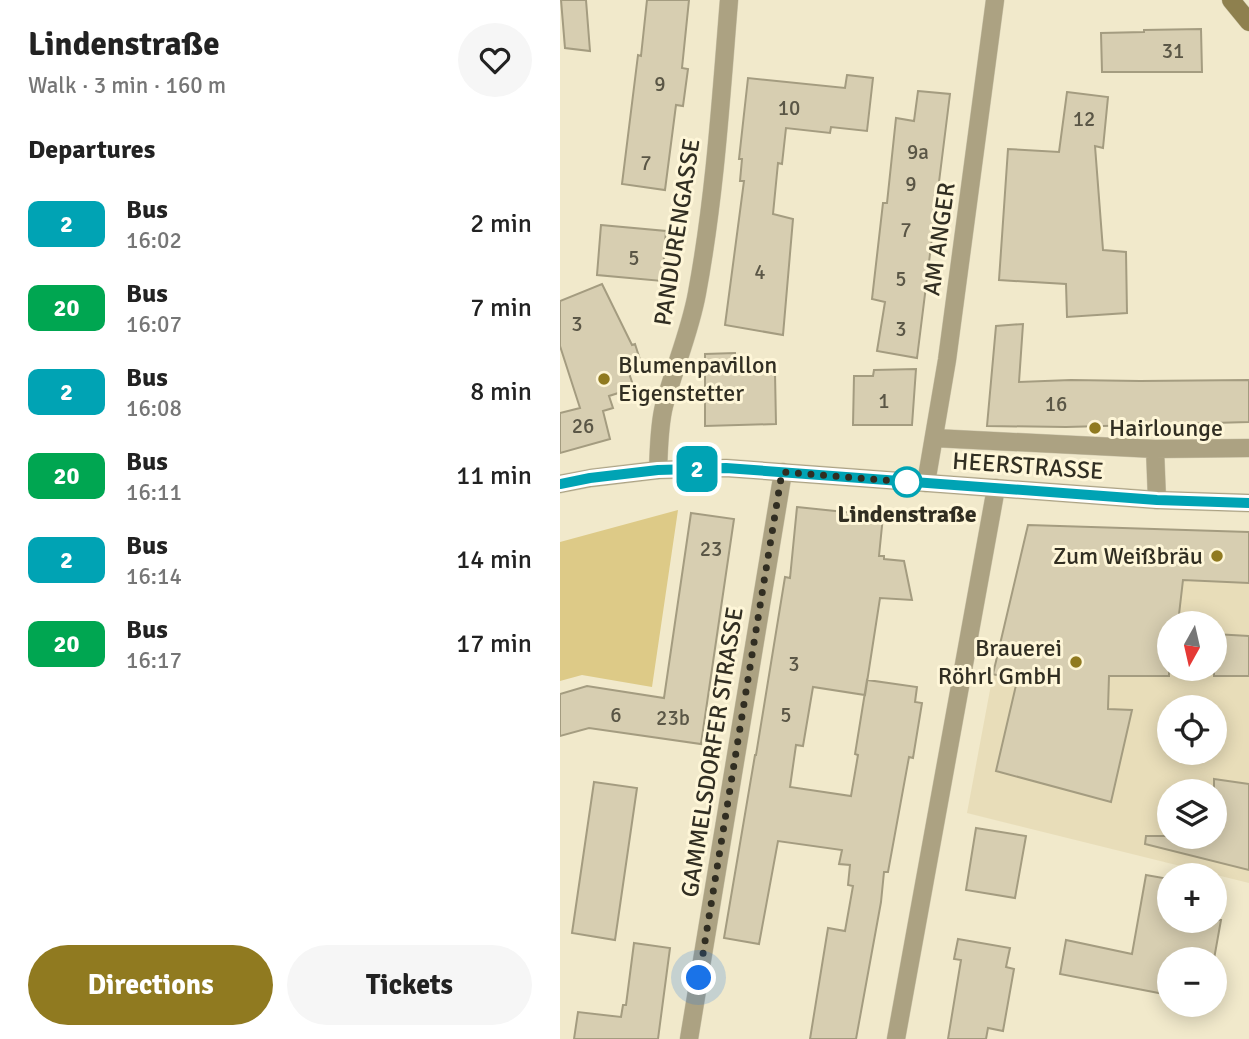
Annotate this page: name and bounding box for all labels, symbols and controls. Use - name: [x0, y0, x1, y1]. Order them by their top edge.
- button: heart: [458, 23, 532, 97]
- text: Lindenstraße: [28, 24, 220, 65]
- house number: 31: [1162, 38, 1184, 64]
- text: Walk · 3 min · 160 m: [28, 71, 226, 100]
- house number: 9: [654, 71, 666, 97]
- house number: 10: [778, 95, 800, 121]
- house number: 12: [1073, 106, 1095, 132]
- text: Departures: [28, 134, 155, 166]
- street label: PANDURENGASSE: [647, 136, 707, 328]
- house number: 9a: [907, 139, 929, 165]
- house number: 7: [640, 150, 652, 176]
- house number: 9: [905, 171, 917, 197]
- street label: AM ANGER: [916, 181, 962, 297]
- text: Bus: [126, 194, 168, 226]
- text: 2 min: [470, 208, 532, 240]
- text: 2: [60, 209, 73, 239]
- house number: 7: [900, 217, 912, 243]
- text: 16:02: [126, 226, 182, 255]
- house number: 5: [628, 245, 640, 271]
- house number: 4: [754, 259, 766, 285]
- house number: 5: [895, 266, 907, 292]
- text: Bus: [126, 278, 168, 310]
- text: 7 min: [470, 292, 532, 324]
- text: 20: [54, 293, 79, 323]
- text: 16:07: [126, 310, 182, 339]
- house number: 3: [571, 311, 583, 337]
- house number: 3: [895, 316, 907, 342]
- place label: Blumenpavillon Eigenstetter: [618, 350, 777, 408]
- text: Bus: [126, 362, 168, 394]
- marker: Blumenpavillon Eigenstetter: [596, 371, 612, 387]
- text: 8 min: [470, 376, 532, 408]
- text: 2: [60, 377, 73, 407]
- house number: 1: [878, 388, 890, 414]
- house number: 16: [1045, 391, 1067, 417]
- text: 16:08: [126, 394, 182, 423]
- house number: 26: [572, 413, 594, 439]
- place label: Hairlounge: [1109, 413, 1223, 443]
- marker: Hairlounge: [1087, 420, 1103, 436]
- text: Bus: [126, 446, 168, 478]
- line badge: 2: [674, 446, 720, 492]
- street label: HEERSTRASSE: [951, 446, 1105, 486]
- text: 2: [691, 454, 703, 484]
- text: 11 min: [456, 460, 532, 492]
- text: 20: [54, 461, 79, 491]
- marker: Lindenstraße: [892, 467, 922, 497]
- text: 16:11: [126, 478, 182, 507]
- place label: Lindenstraße: [837, 499, 977, 529]
- text: Bus: [126, 530, 168, 562]
- house number: 23: [700, 536, 722, 562]
- place label: Zum Weißbräu: [1053, 541, 1203, 571]
- text: 14 min: [456, 544, 532, 576]
- text: 2: [60, 545, 73, 575]
- marker: Zum Weißbräu: [1209, 548, 1225, 564]
- text: 16:14: [126, 562, 182, 591]
- street label: GAMMELSDORFER STRASSE: [674, 605, 750, 899]
- north arrow: [1157, 611, 1227, 681]
- map controls: [1157, 611, 1227, 1017]
- text: Bus: [126, 614, 168, 646]
- text: 17 min: [456, 628, 532, 660]
- text: 20: [54, 629, 79, 659]
- place label: Brauerei Röhrl GmbH: [938, 633, 1062, 691]
- text: 16:17: [126, 646, 182, 675]
- house number: 3: [788, 651, 800, 677]
- marker: Brauerei Röhrl GmbH: [1068, 654, 1084, 670]
- button: locate: [1157, 695, 1227, 765]
- house number: 6: [610, 702, 622, 728]
- house number: 5: [780, 702, 792, 728]
- house number: 23b: [656, 705, 690, 731]
- button: layers: [1157, 779, 1227, 849]
- button: +: [1157, 863, 1227, 933]
- button: Directions: [28, 945, 273, 1025]
- button: Tickets: [287, 945, 532, 1025]
- button: −: [1157, 947, 1227, 1017]
- your location: [681, 960, 716, 995]

